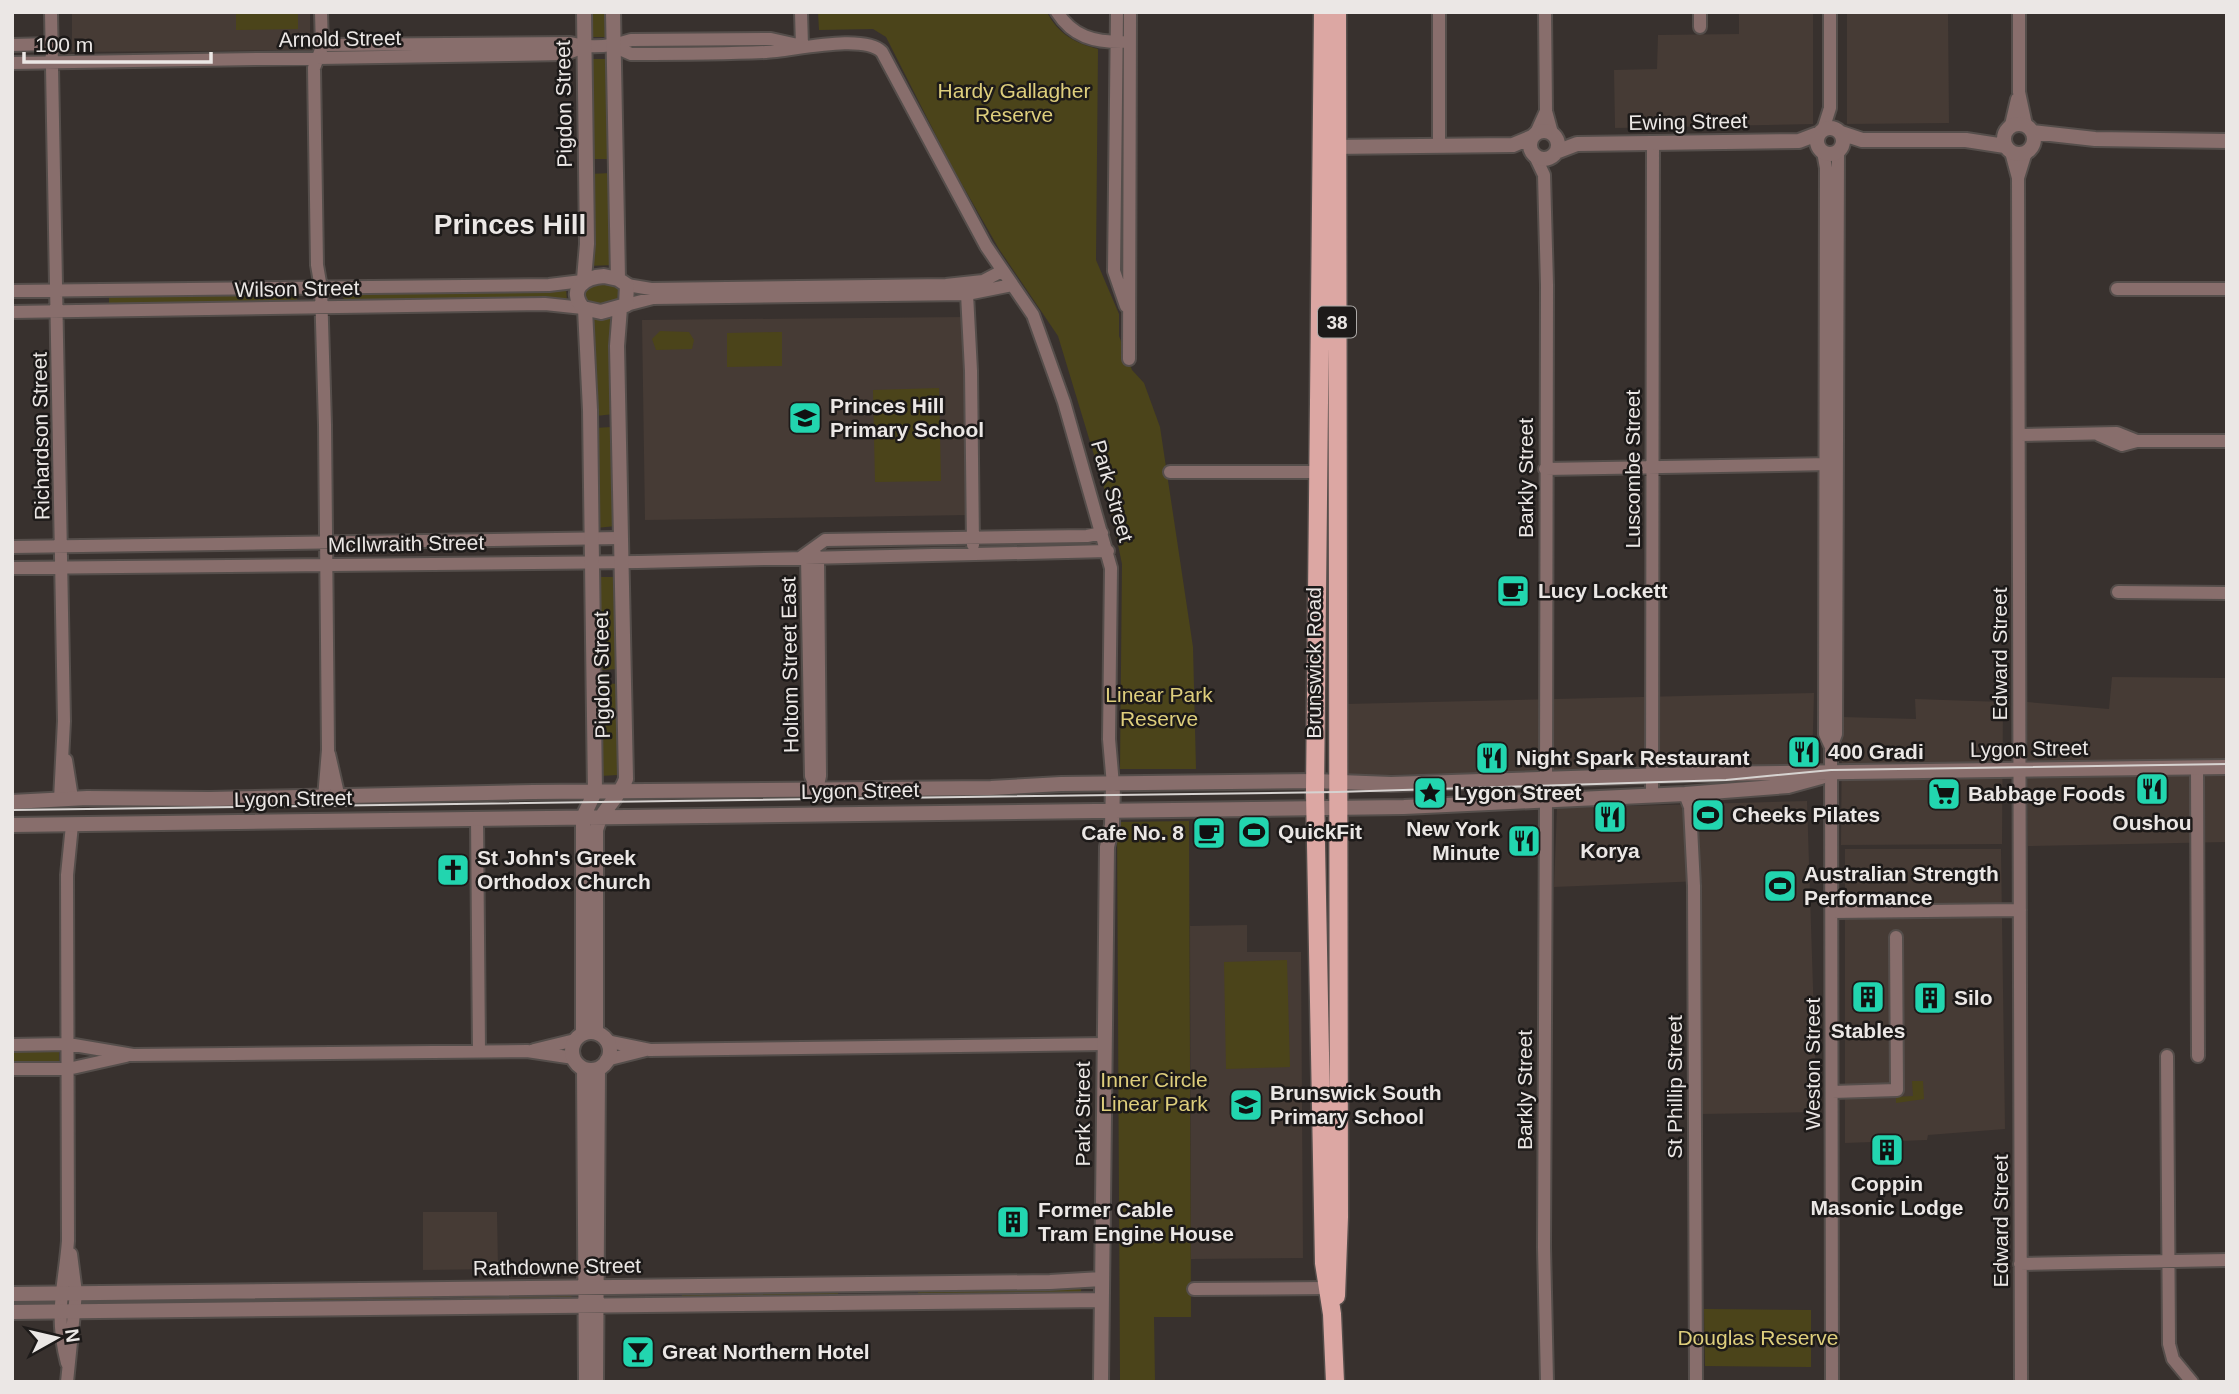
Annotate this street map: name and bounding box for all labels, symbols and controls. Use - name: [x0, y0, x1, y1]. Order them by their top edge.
- scale bar: [24, 21, 212, 65]
- street label: Arnold Street: [279, 26, 402, 51]
- text: 100 m: [35, 33, 93, 56]
- street label: Pigdon Street: [551, 40, 576, 168]
- park label: Hardy Gallagher Reserve: [938, 79, 1090, 126]
- street label: Ewing Street: [1628, 109, 1748, 134]
- district label: Princes Hill: [434, 209, 586, 240]
- street label: Wilson Street: [234, 276, 360, 301]
- road number: 38: [1318, 306, 1356, 338]
- street label: Richardson Street: [28, 352, 53, 520]
- street label: Luscombe Street: [1621, 389, 1644, 548]
- place label: Princes Hill Primary School: [830, 394, 984, 441]
- school or university icon: Princes Hill Primary School: [786, 399, 824, 437]
- street label: Barkly Street: [1514, 418, 1537, 538]
- street label: Park Street: [1087, 437, 1138, 545]
- street label: McIlwraith Street: [328, 531, 485, 556]
- cafe icon: Lucy Lockett: [1494, 572, 1532, 610]
- street label: Holtom Street East: [776, 577, 803, 753]
- place label: Lucy Lockett: [1538, 579, 1668, 602]
- street label: Brunswick Road: [1302, 587, 1325, 739]
- street label: Edward Street: [1988, 587, 2011, 721]
- street label: Pigdon Street: [589, 611, 614, 739]
- park label: Linear Park Reserve: [1105, 683, 1213, 730]
- restaurant icon: 400 Gradi: [1785, 733, 1823, 771]
- street label: Lygon Street: [1970, 736, 2088, 761]
- restaurant icon: Night Spark Restaurant: [1473, 739, 1511, 777]
- place label: 400 Gradi: [1828, 740, 1924, 763]
- place label: Night Spark Restaurant: [1516, 746, 1749, 769]
- restaurant icon: Oushou: [2133, 770, 2171, 808]
- place icon: Lygon Street: [1411, 774, 1449, 812]
- supermarket icon: Babbage Foods: [1925, 775, 1963, 813]
- street label: Lygon Street: [801, 778, 919, 803]
- place label: Lygon Street: [1454, 781, 1582, 804]
- place label: Babbage Foods: [1968, 782, 2126, 805]
- street label: Lygon Street: [234, 786, 352, 811]
- sports icon: Cheeks Pilates: [1689, 796, 1727, 834]
- restaurant icon: Korya: [1591, 798, 1629, 836]
- place label: Cheeks Pilates: [1732, 803, 1880, 826]
- place label: Oushou: [2112, 811, 2192, 834]
- sports icon: QuickFit: [1235, 813, 1273, 851]
- cafe icon: Cafe No. 8: [1190, 814, 1228, 852]
- place label: New York Minute: [1406, 817, 1500, 864]
- place label: QuickFit: [1278, 820, 1362, 843]
- place label: Cafe No. 8: [1081, 821, 1184, 844]
- restaurant icon: New York Minute: [1505, 822, 1543, 860]
- place label: Korya: [1580, 839, 1640, 862]
- place label: St John's Greek Orthodox Church: [477, 846, 651, 893]
- church icon: St John's Greek Orthodox Church: [434, 851, 472, 889]
- place label: Australian Strength Performance: [1804, 862, 1999, 909]
- sports icon: Australian Strength Performance: [1761, 867, 1799, 905]
- building icon: Stables: [1849, 978, 1887, 1016]
- building icon: Silo: [1911, 979, 1949, 1017]
- place label: Silo: [1954, 986, 1993, 1009]
- street label: Weston Street: [1801, 998, 1824, 1130]
- street label: St Phillip Street: [1663, 1015, 1686, 1159]
- place label: Stables: [1831, 1019, 1905, 1042]
- street label: Barkly Street: [1513, 1030, 1536, 1150]
- street label: Park Street: [1071, 1061, 1094, 1167]
- park label: Inner Circle Linear Park: [1100, 1068, 1208, 1115]
- place label: Brunswick South Primary School: [1270, 1081, 1442, 1128]
- school or university icon: Brunswick South Primary School: [1227, 1086, 1265, 1124]
- building icon: Coppin Masonic Lodge: [1868, 1131, 1906, 1169]
- street label: Edward Street: [1989, 1154, 2012, 1288]
- place label: Coppin Masonic Lodge: [1811, 1172, 1963, 1219]
- place label: Former Cable Tram Engine House: [1038, 1198, 1234, 1245]
- building icon: Former Cable Tram Engine House: [994, 1203, 1032, 1241]
- street label: Rathdowne Street: [473, 1254, 641, 1279]
- north arrow: [21, 1303, 91, 1373]
- park label: Douglas Reserve: [1677, 1326, 1839, 1349]
- text: N: [61, 1327, 84, 1344]
- bar icon: Great Northern Hotel: [619, 1333, 657, 1371]
- place label: Great Northern Hotel: [662, 1340, 870, 1363]

